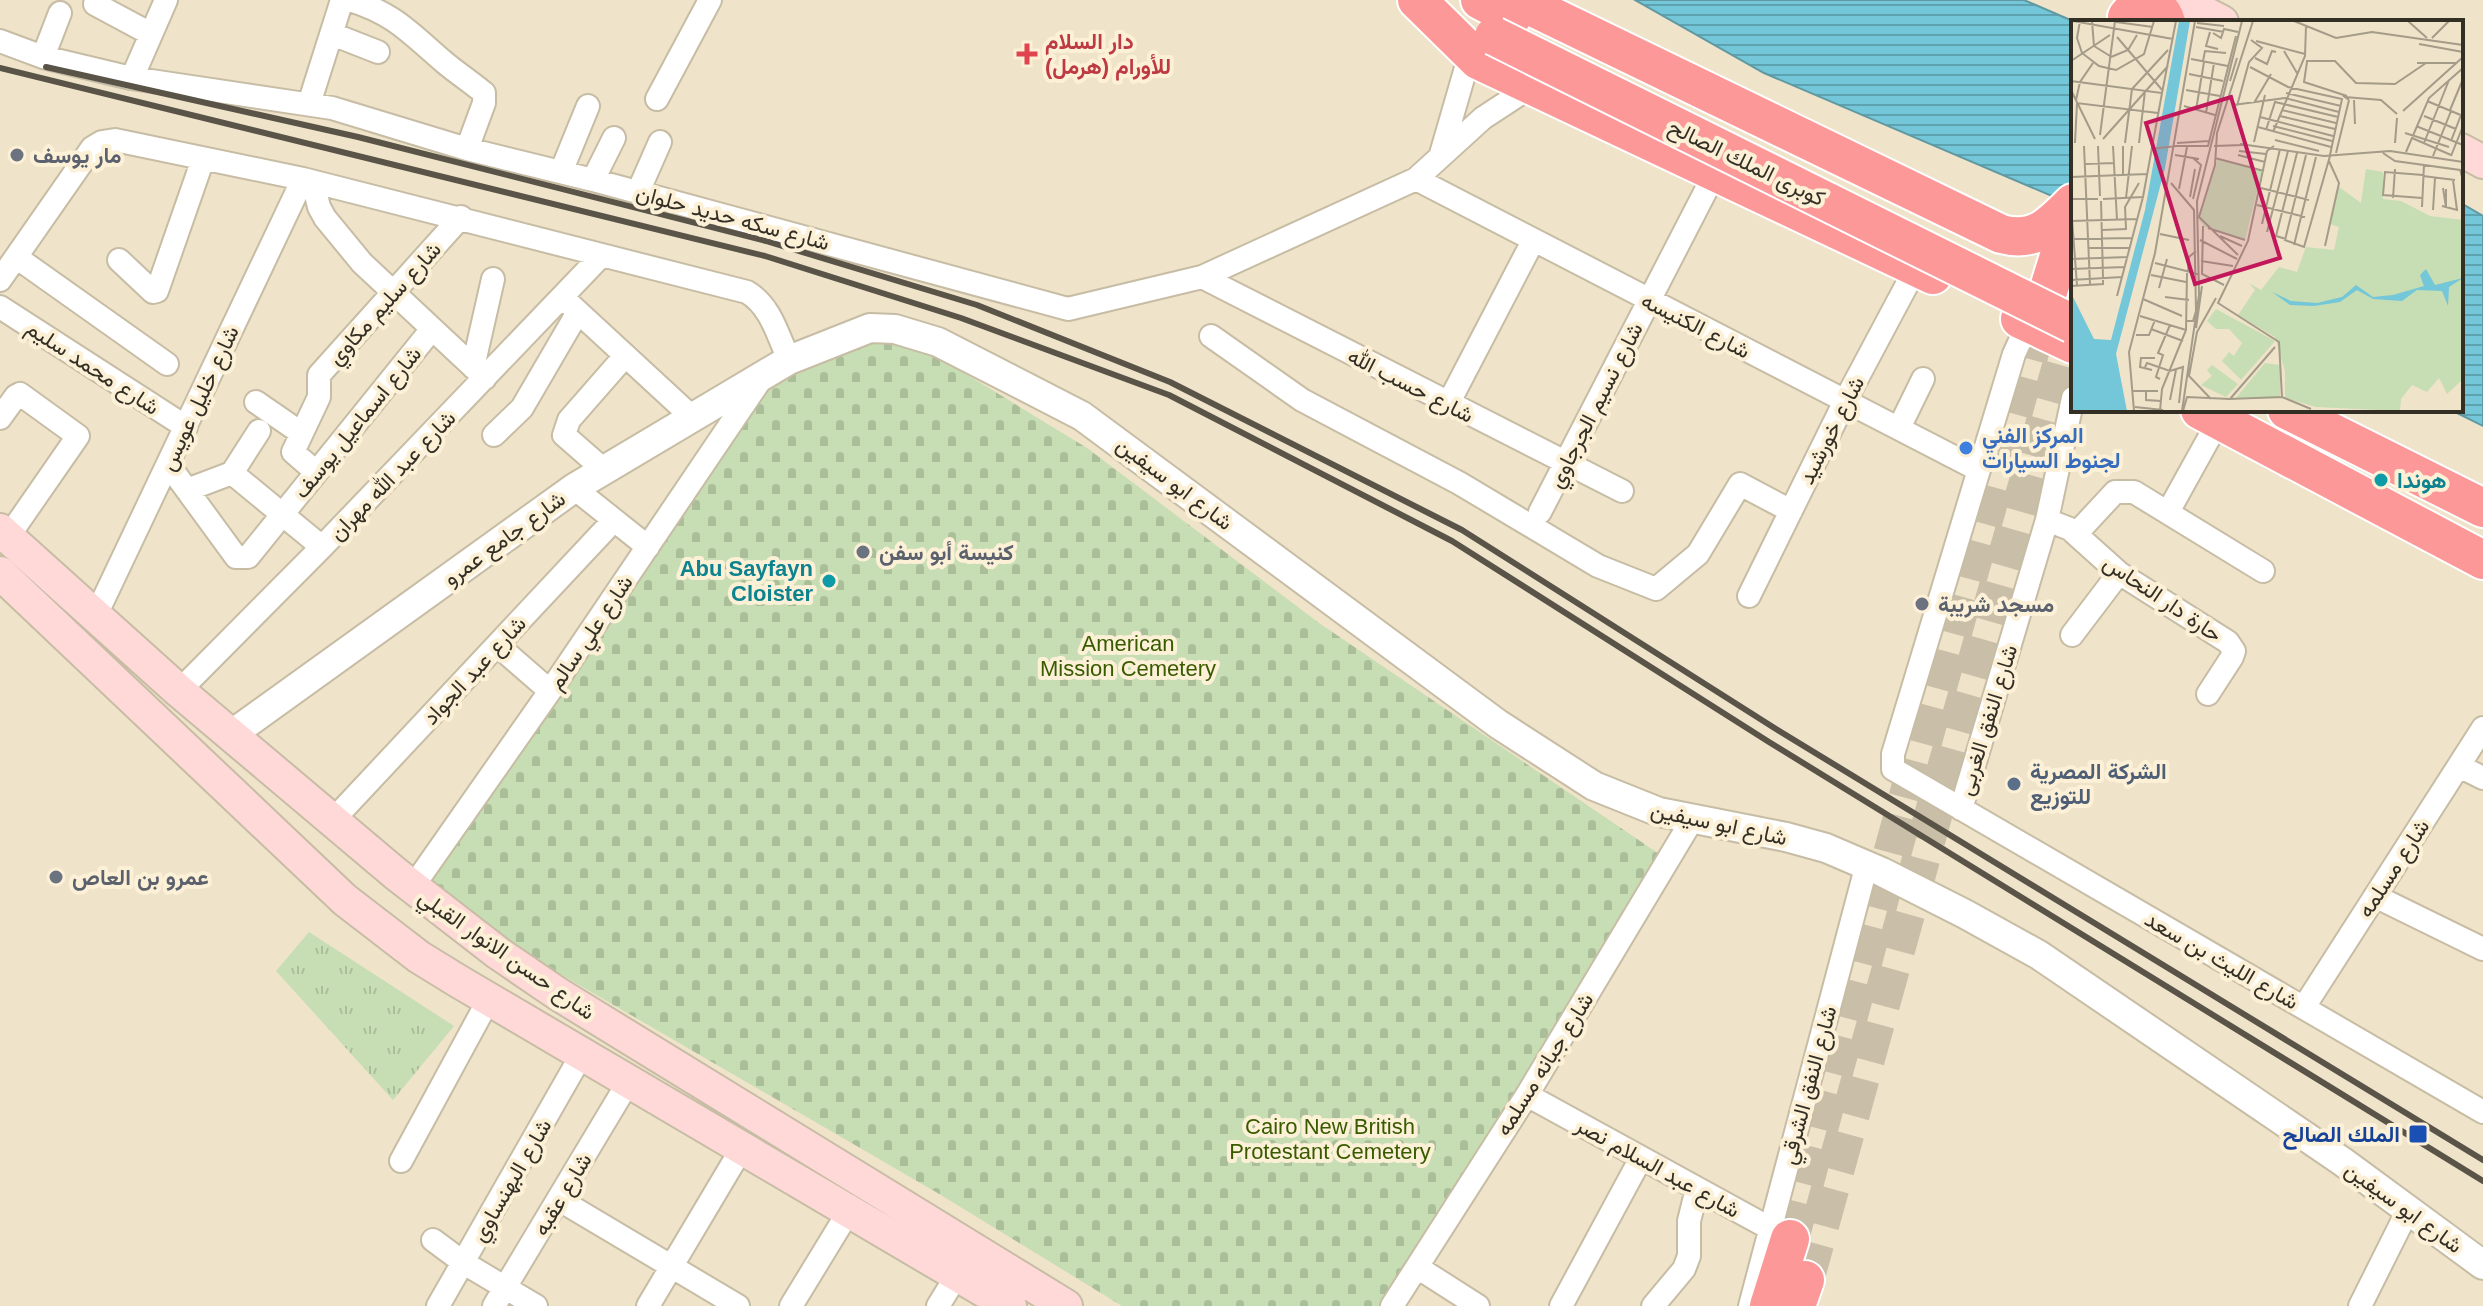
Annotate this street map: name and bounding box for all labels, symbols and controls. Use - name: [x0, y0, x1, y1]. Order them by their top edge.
- inset map: [2071, 20, 2463, 412]
- place label: دار السلام للأورام (هرمل): [1045, 29, 1171, 81]
- marker: دار السلام للأورام (هرمل): [1016, 43, 1038, 65]
- street label: كوبرى الملك الصالح: [1664, 114, 1829, 213]
- place label: مار يوسف: [33, 143, 122, 169]
- marker: مار يوسف: [8, 146, 26, 164]
- street label: شارع سكه حديد حلوان: [633, 180, 832, 257]
- street label: شارع سليم مكاوي: [323, 237, 451, 374]
- street label: شارع الكنيسه: [1636, 287, 1754, 365]
- street label: شارع محمد سليم: [20, 315, 164, 421]
- street label: شارع نسيم الجرجاوي: [1543, 318, 1653, 495]
- street label: شارع خليل عويس: [155, 322, 246, 475]
- street label: شارع اسماعيل يوسف: [289, 341, 428, 504]
- street label: شارع حسب الله: [1343, 342, 1478, 430]
- street label: شارع خورشيد: [1794, 372, 1871, 489]
- street label: شارع عبد الله مهران: [323, 405, 462, 547]
- place label: المركز الفني لجنوط السيارات: [1982, 423, 2121, 474]
- street label: شارع ابو سيفين: [1111, 432, 1238, 537]
- marker: المركز الفني لجنوط السيارات: [1957, 439, 1975, 457]
- place label: هوندا: [2397, 468, 2447, 494]
- marker: هوندا: [2372, 471, 2390, 489]
- street label: شارع جامع عمرو: [439, 486, 571, 592]
- place label: كنيسة أبو سفن: [879, 540, 1014, 566]
- marker: كنيسة أبو سفن: [854, 543, 872, 561]
- street label: حارة دار النحاس: [2098, 550, 2227, 648]
- place label: Abu Sayfayn Cloister: [680, 556, 813, 606]
- street label: شارع علي سالم: [543, 570, 643, 698]
- marker: Abu Sayfayn Cloister: [820, 572, 838, 590]
- place label: مسجد شريبة: [1938, 592, 2054, 618]
- marker: مسجد شريبة: [1913, 595, 1931, 613]
- street label: شارع عبد الجواد: [418, 611, 532, 731]
- park label: American Mission Cemetery: [1040, 631, 1216, 681]
- street label: شارع النفق الغربى: [1953, 642, 2024, 799]
- place label: الشركة المصرية للتوزيع: [2030, 759, 2167, 811]
- marker: الشركة المصرية للتوزيع: [2005, 775, 2023, 793]
- street label: شارع ابو سيفين: [1648, 797, 1789, 852]
- street label: شارع مسلمه: [2353, 815, 2436, 923]
- place label: عمرو بن العاص: [72, 865, 209, 891]
- marker: عمرو بن العاص: [47, 868, 65, 886]
- street label: شارع حسن الانوار القبلي: [410, 884, 600, 1030]
- street label: شارع الليث بن سعد: [2139, 906, 2303, 1016]
- street label: شارع جبانه مسلمه: [1490, 988, 1600, 1141]
- street label: شارع النفق الشرقي: [1775, 1003, 1847, 1169]
- street label: شارع عبد السلام نصر: [1570, 1112, 1744, 1225]
- street label: شارع البهنساوي: [466, 1114, 562, 1249]
- park label: Cairo New British Protestant Cemetery: [1229, 1114, 1431, 1164]
- place label: الملك الصالح: [2282, 1122, 2400, 1150]
- marker: الملك الصالح: [2407, 1123, 2429, 1145]
- street label: شارع عقبه: [528, 1148, 599, 1241]
- street label: شارع ابو سيفين: [2339, 1157, 2467, 1260]

